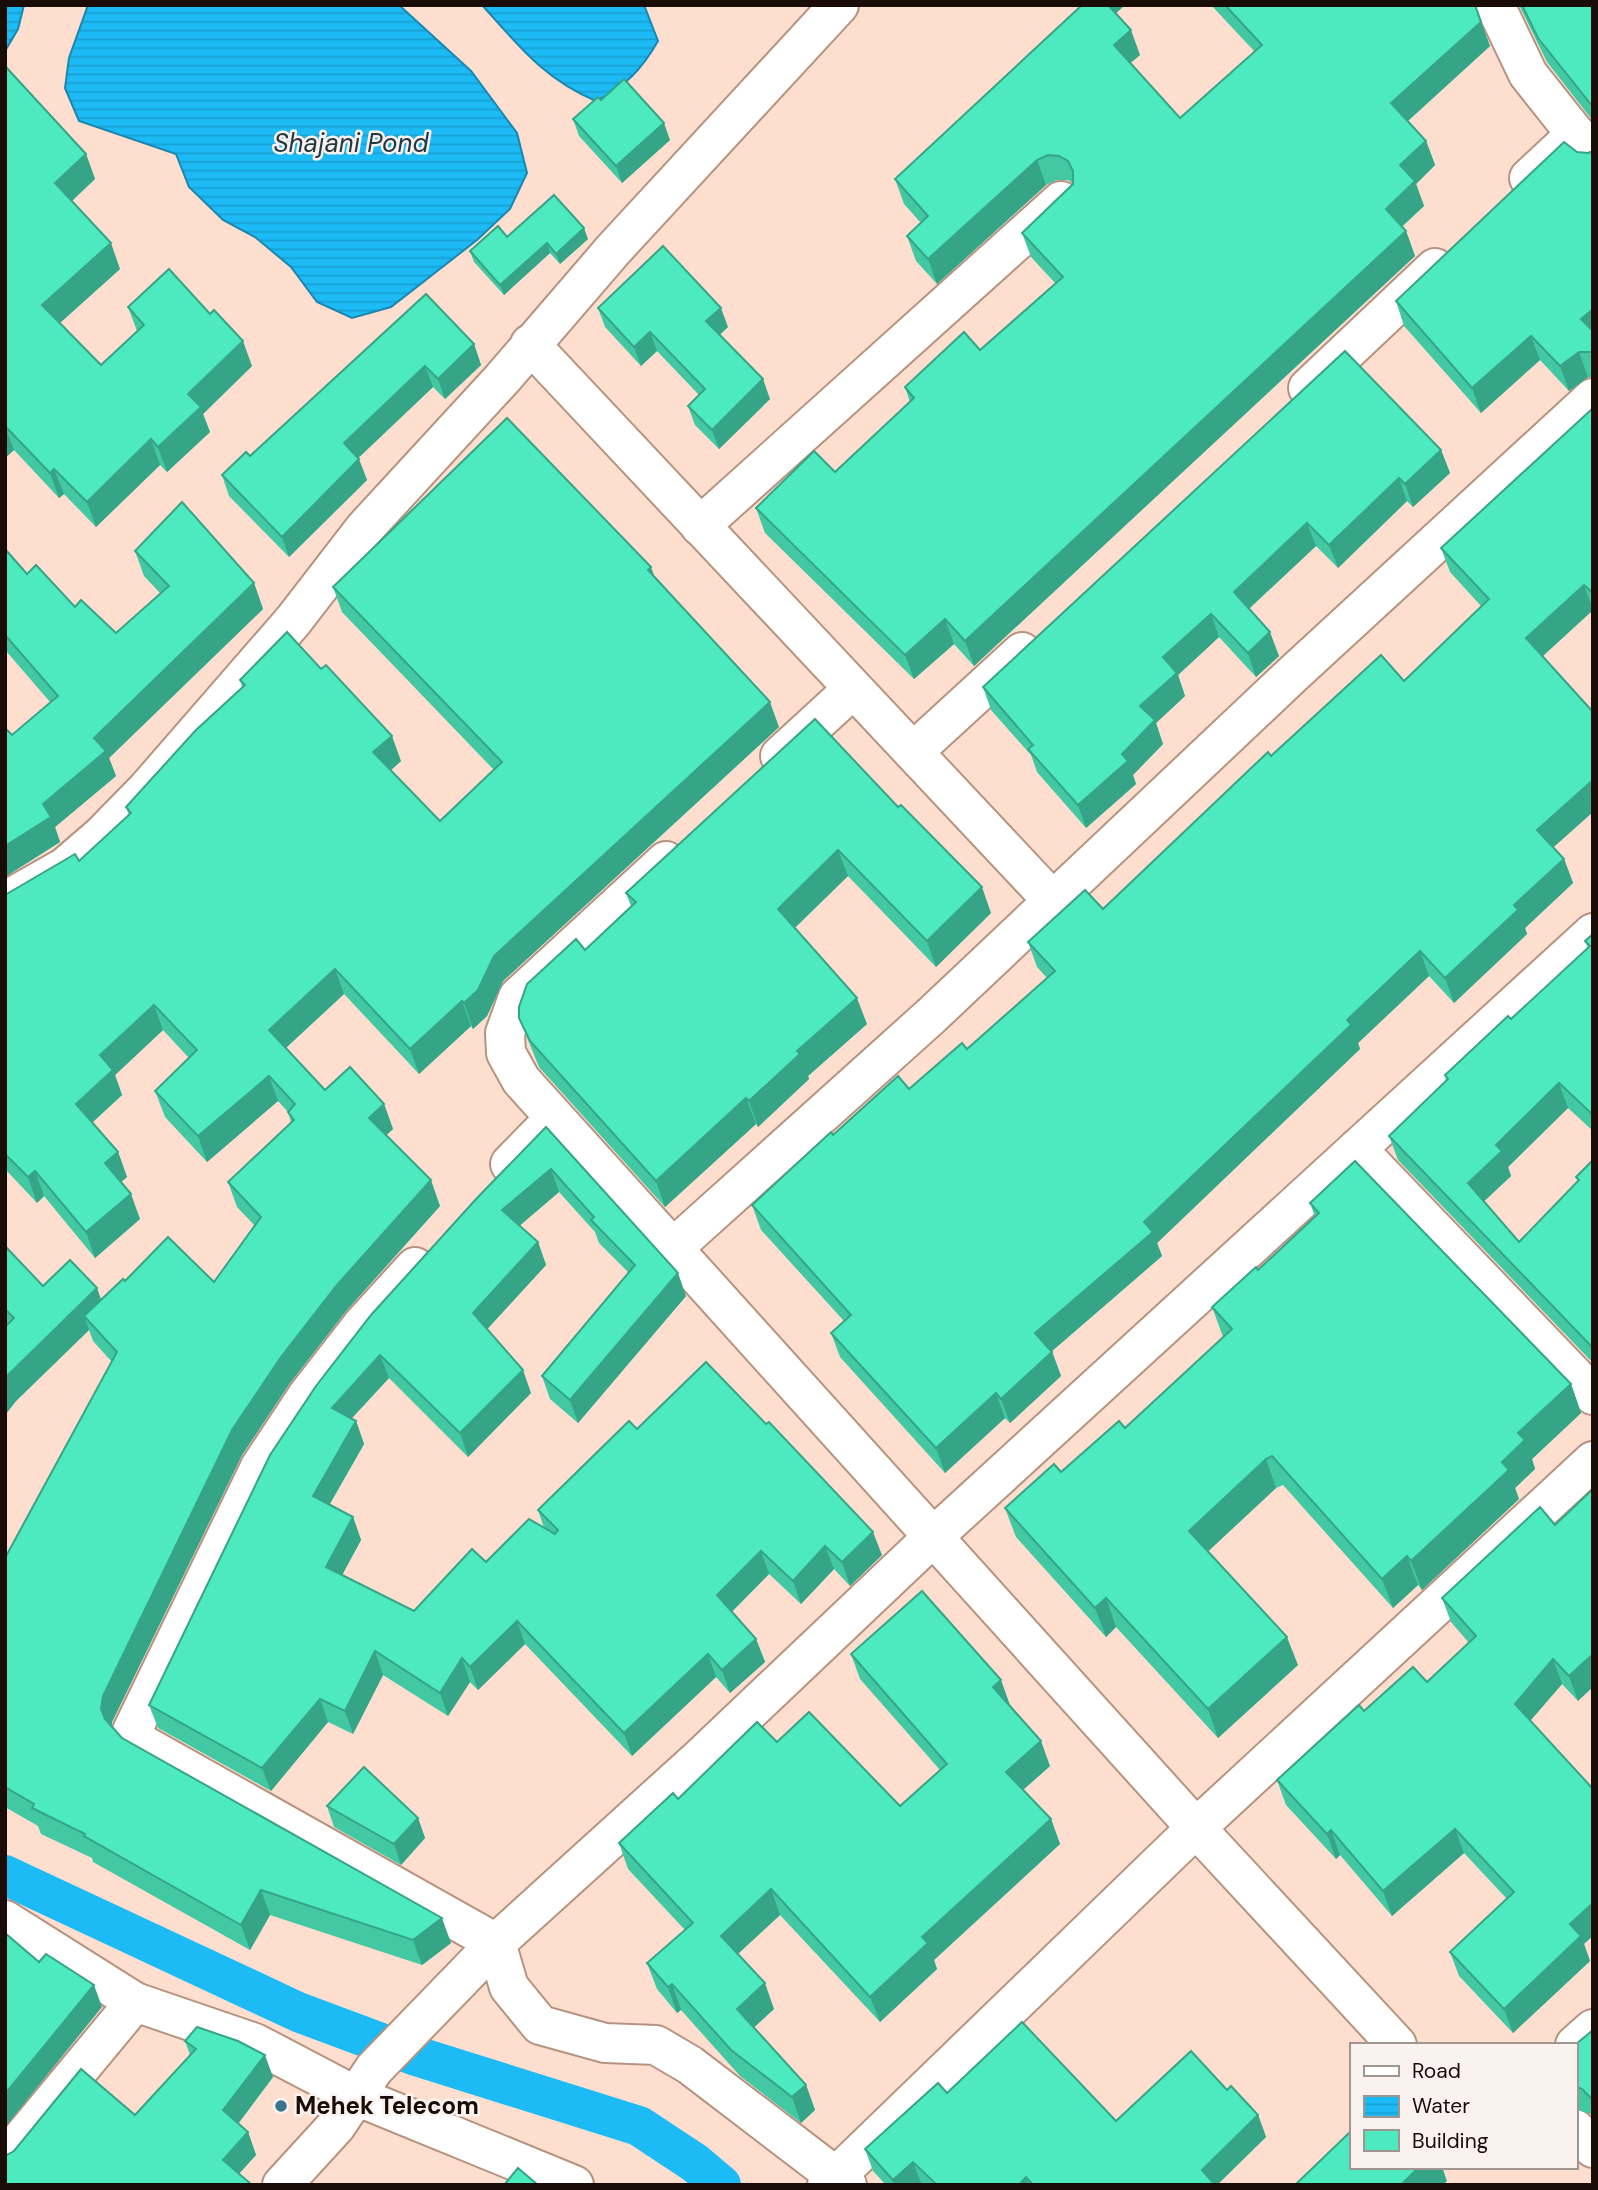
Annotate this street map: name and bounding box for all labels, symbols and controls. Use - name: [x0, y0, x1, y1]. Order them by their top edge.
- water label: Shajani Pond: [273, 126, 429, 160]
- legend: [1350, 2043, 1577, 2169]
- text: Road: [1412, 2057, 1461, 2085]
- place label: Mehek Telecom: [295, 2090, 479, 2121]
- text: Water: [1412, 2092, 1470, 2120]
- marker: Mehek Telecom: [273, 2098, 289, 2114]
- text: Building: [1412, 2127, 1489, 2155]

